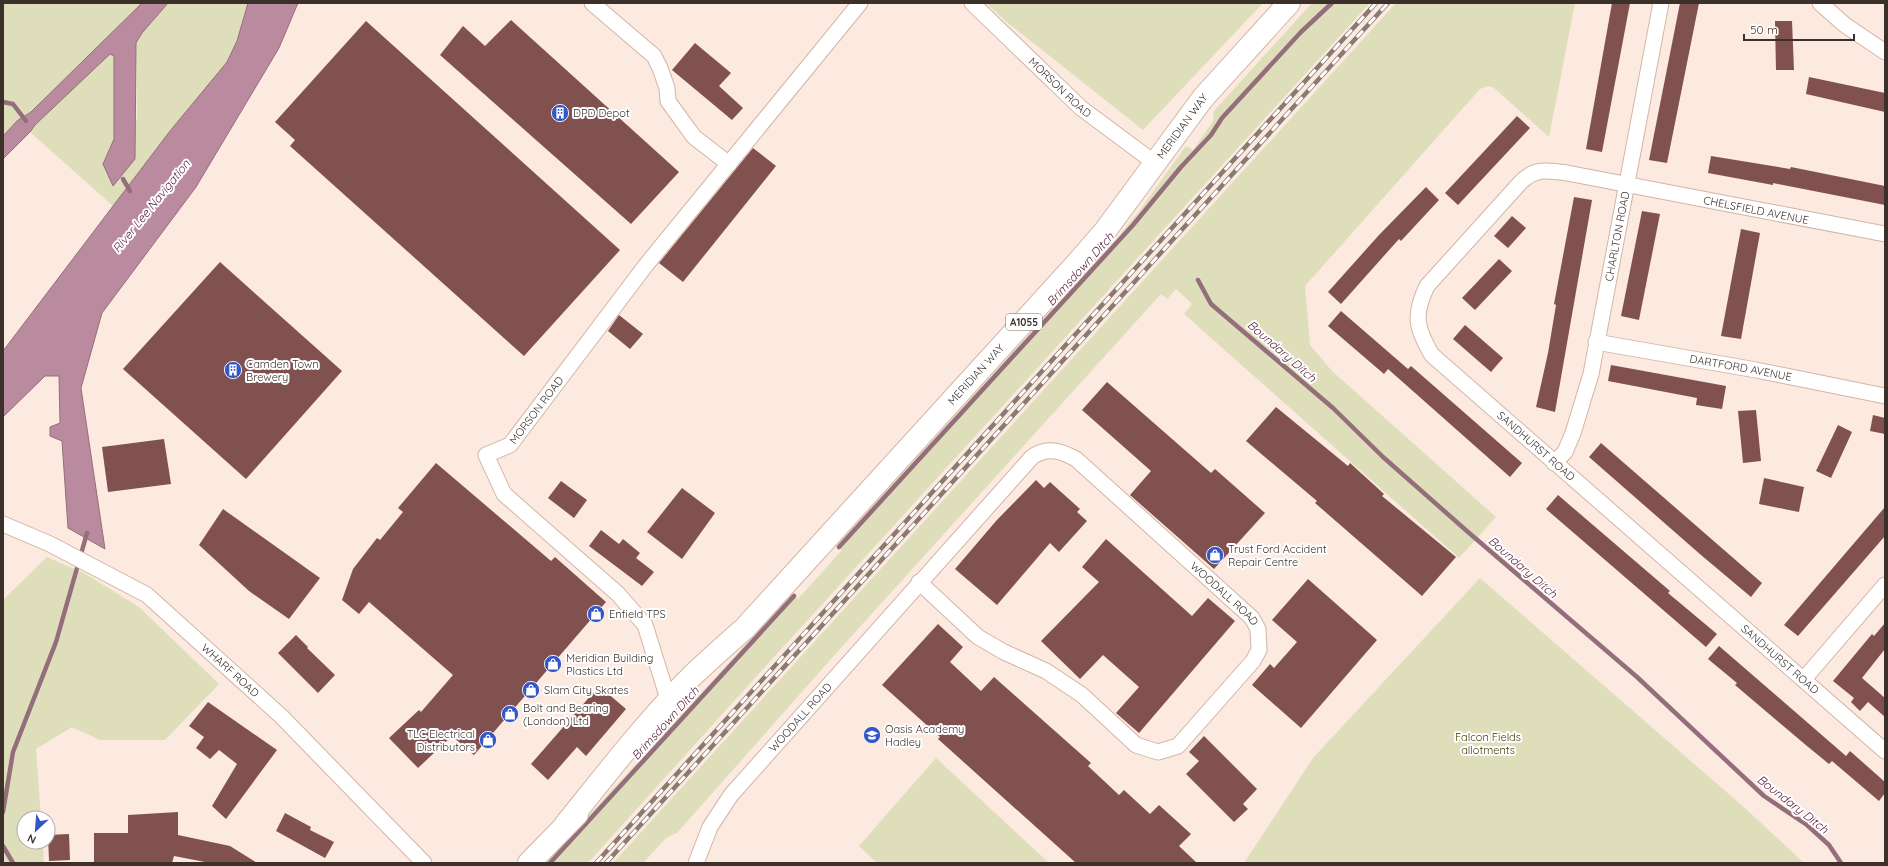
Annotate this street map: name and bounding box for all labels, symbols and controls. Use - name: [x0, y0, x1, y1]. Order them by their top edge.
- scale bar: [1744, 16, 1854, 42]
- text: 50 m: [1750, 22, 1778, 37]
- street label: MORSON ROAD: [1026, 54, 1094, 120]
- street label: MERIDIAN WAY: [1154, 91, 1211, 162]
- building icon: DPD Depot: [550, 103, 570, 123]
- place label: DPD Depot: [573, 106, 630, 120]
- water label: River Lee Navigation: [109, 156, 194, 255]
- street label: CHARLTON ROAD: [1602, 190, 1632, 283]
- street label: CHELSFIELD AVENUE: [1702, 193, 1810, 227]
- water label: Brimsdown Ditch: [1043, 229, 1117, 309]
- road number: A1055: [1006, 314, 1042, 330]
- water label: Boundary Ditch: [1245, 317, 1320, 385]
- street label: MERIDIAN WAY: [945, 341, 1007, 408]
- street label: DARTFORD AVENUE: [1689, 352, 1793, 384]
- place label: Camden Town Brewery: [246, 357, 319, 384]
- building icon: Camden Town Brewery: [223, 360, 243, 380]
- street label: MORSON ROAD: [506, 373, 566, 447]
- street label: SANDHURST ROAD: [1494, 408, 1578, 484]
- water label: Boundary Ditch: [1486, 533, 1561, 601]
- place label: Trust Ford Accident Repair Centre: [1228, 542, 1327, 569]
- shop icon: Trust Ford Accident Repair Centre: [1205, 545, 1225, 565]
- street label: WOODALL ROAD: [1188, 559, 1262, 628]
- shop icon: Enfield TPS: [586, 604, 606, 624]
- place label: Enfield TPS: [609, 607, 666, 621]
- street label: SANDHURST ROAD: [1738, 621, 1822, 697]
- street label: WHARF ROAD: [199, 641, 262, 700]
- place label: Meridian Building Plastics Ltd: [566, 651, 653, 678]
- shop icon: Meridian Building Plastics Ltd: [543, 654, 563, 674]
- shop icon: Slam City Skates: [521, 680, 541, 700]
- street label: WOODALL ROAD: [766, 680, 835, 755]
- place label: Slam City Skates: [544, 683, 629, 697]
- water label: Brimsdown Ditch: [628, 683, 702, 763]
- place label: Bolt and Bearing (London) Ltd: [523, 701, 609, 728]
- shop icon: Bolt and Bearing (London) Ltd: [500, 704, 520, 724]
- place label: Oasis Academy Hadley: [885, 722, 964, 749]
- school or university icon: Oasis Academy Hadley: [862, 725, 882, 745]
- place label: TLC Electrical Distributors: [407, 727, 475, 754]
- shop icon: TLC Electrical Distributors: [478, 730, 498, 750]
- park label: Falcon Fields allotments: [1455, 730, 1521, 757]
- water label: Boundary Ditch: [1754, 772, 1832, 837]
- north arrow: [16, 810, 56, 850]
- text: N: [25, 831, 38, 847]

